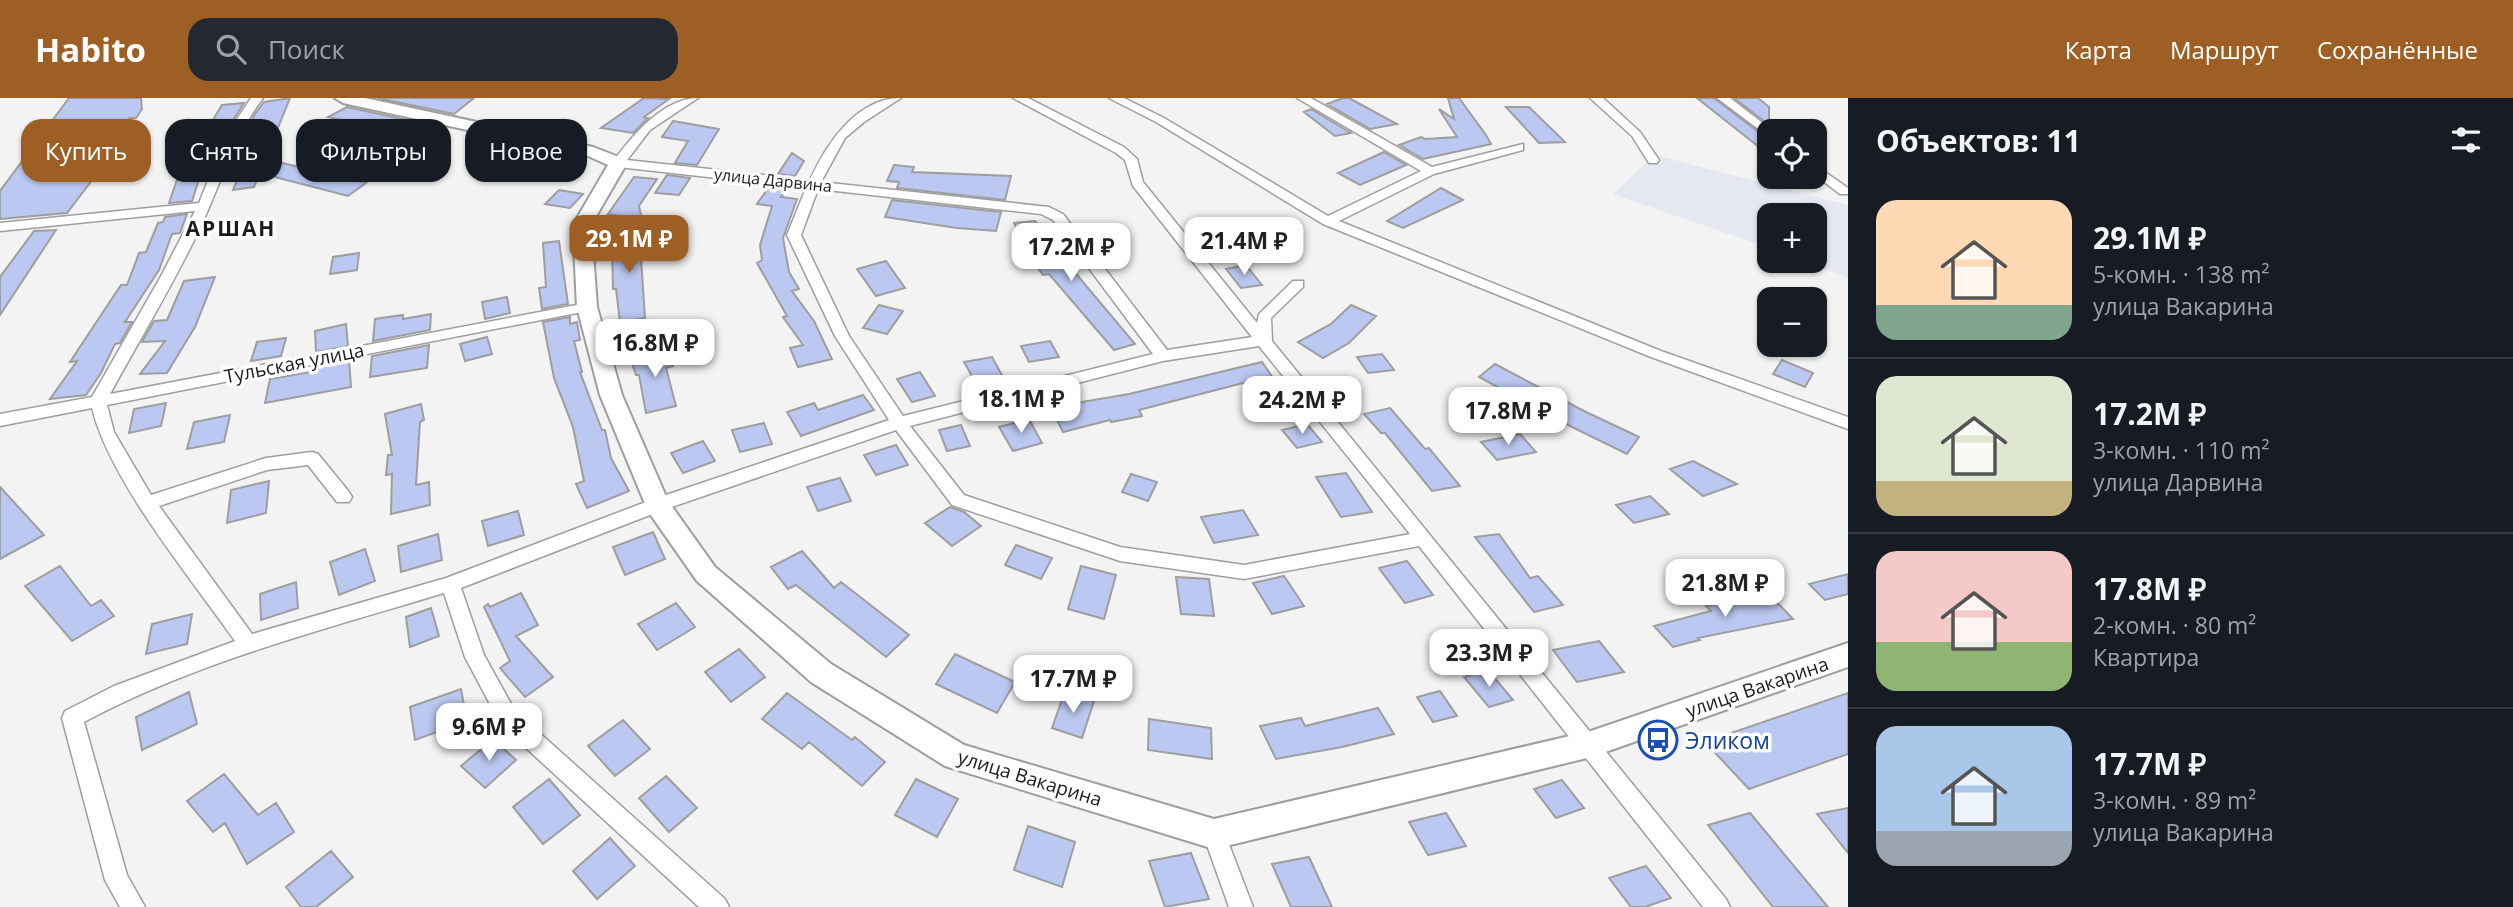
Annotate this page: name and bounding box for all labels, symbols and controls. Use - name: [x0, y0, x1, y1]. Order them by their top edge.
- search box: [188, 18, 678, 81]
- text: Habito: [35, 27, 146, 72]
- icon: search: [212, 30, 250, 68]
- text: Поиск: [268, 31, 345, 67]
- text: Карта: [2065, 33, 2132, 66]
- text: Маршрут: [2170, 33, 2279, 66]
- text: Сохранённые: [2317, 33, 2478, 66]
- chip: Купить: [21, 119, 151, 182]
- chip: Снять: [165, 119, 282, 182]
- chip: Фильтры: [296, 119, 451, 182]
- chip: Новое: [465, 119, 587, 182]
- map controls: [1757, 119, 1827, 357]
- button: locate: [1757, 119, 1827, 189]
- text: Объектов: 11: [1876, 120, 2081, 161]
- icon: filters: [2447, 121, 2485, 159]
- street label: улица Дарвина: [713, 163, 833, 197]
- button: +: [1757, 203, 1827, 273]
- district label: АРШАН: [186, 214, 276, 242]
- pin: 29.1M ₽: [564, 216, 694, 275]
- text: 29.1M ₽: [2093, 217, 2207, 258]
- pin: 21.4M ₽: [1179, 218, 1309, 277]
- text: 29.1M ₽: [585, 222, 673, 254]
- pin: 17.2M ₽: [1006, 223, 1136, 283]
- text: 21.4M ₽: [1200, 224, 1288, 256]
- icon: home: [1932, 228, 2016, 312]
- text: 17.2M ₽: [1027, 230, 1115, 262]
- text: 5-комн. · 138 m²: [2093, 258, 2269, 290]
- button: −: [1757, 287, 1827, 357]
- text: улица Вакарина: [2093, 290, 2274, 322]
- pin: 16.8M ₽: [590, 320, 720, 379]
- text: 16.8M ₽: [611, 326, 699, 358]
- street label: Тульская улица: [222, 337, 366, 389]
- pin: 18.1M ₽: [956, 376, 1086, 435]
- pin: 24.2M ₽: [1237, 376, 1367, 436]
- text: 18.1M ₽: [977, 382, 1065, 414]
- text: 24.2M ₽: [1258, 383, 1346, 415]
- pin: 17.8M ₽: [1443, 388, 1573, 447]
- text: 17.2M ₽: [2093, 393, 2207, 434]
- text: 17.8M ₽: [1464, 394, 1552, 426]
- icon: home: [1932, 404, 2016, 488]
- text: 3-комн. · 110 m²: [2093, 434, 2269, 466]
- text: улица Дарвина: [2093, 466, 2263, 498]
- pin: 21.8M ₽: [1660, 560, 1790, 619]
- text: 21.8M ₽: [1681, 566, 1769, 598]
- text: 17.8M ₽: [2093, 568, 2207, 609]
- icon: home: [1932, 579, 2016, 663]
- text: 2-комн. · 80 m²: [2093, 609, 2256, 641]
- pin: 23.3M ₽: [1424, 630, 1554, 689]
- text: 23.3M ₽: [1445, 636, 1533, 668]
- text: Квартира: [2093, 641, 2199, 673]
- street label: улица Вакарина: [1682, 650, 1832, 724]
- pin: 17.7M ₽: [1008, 656, 1138, 715]
- text: 17.7M ₽: [1029, 662, 1117, 694]
- pin: 9.6M ₽: [432, 704, 546, 763]
- text: 9.6M ₽: [452, 710, 526, 742]
- bus stop icon: Эликом: [1637, 719, 1679, 761]
- place label: Эликом: [1685, 724, 1770, 756]
- text: 17.7M ₽: [2093, 743, 2207, 784]
- street label: улица Вакарина: [955, 744, 1105, 812]
- icon: home: [1932, 754, 2016, 838]
- text: 3-комн. · 89 m²: [2093, 784, 2256, 816]
- text: улица Вакарина: [2093, 816, 2274, 848]

